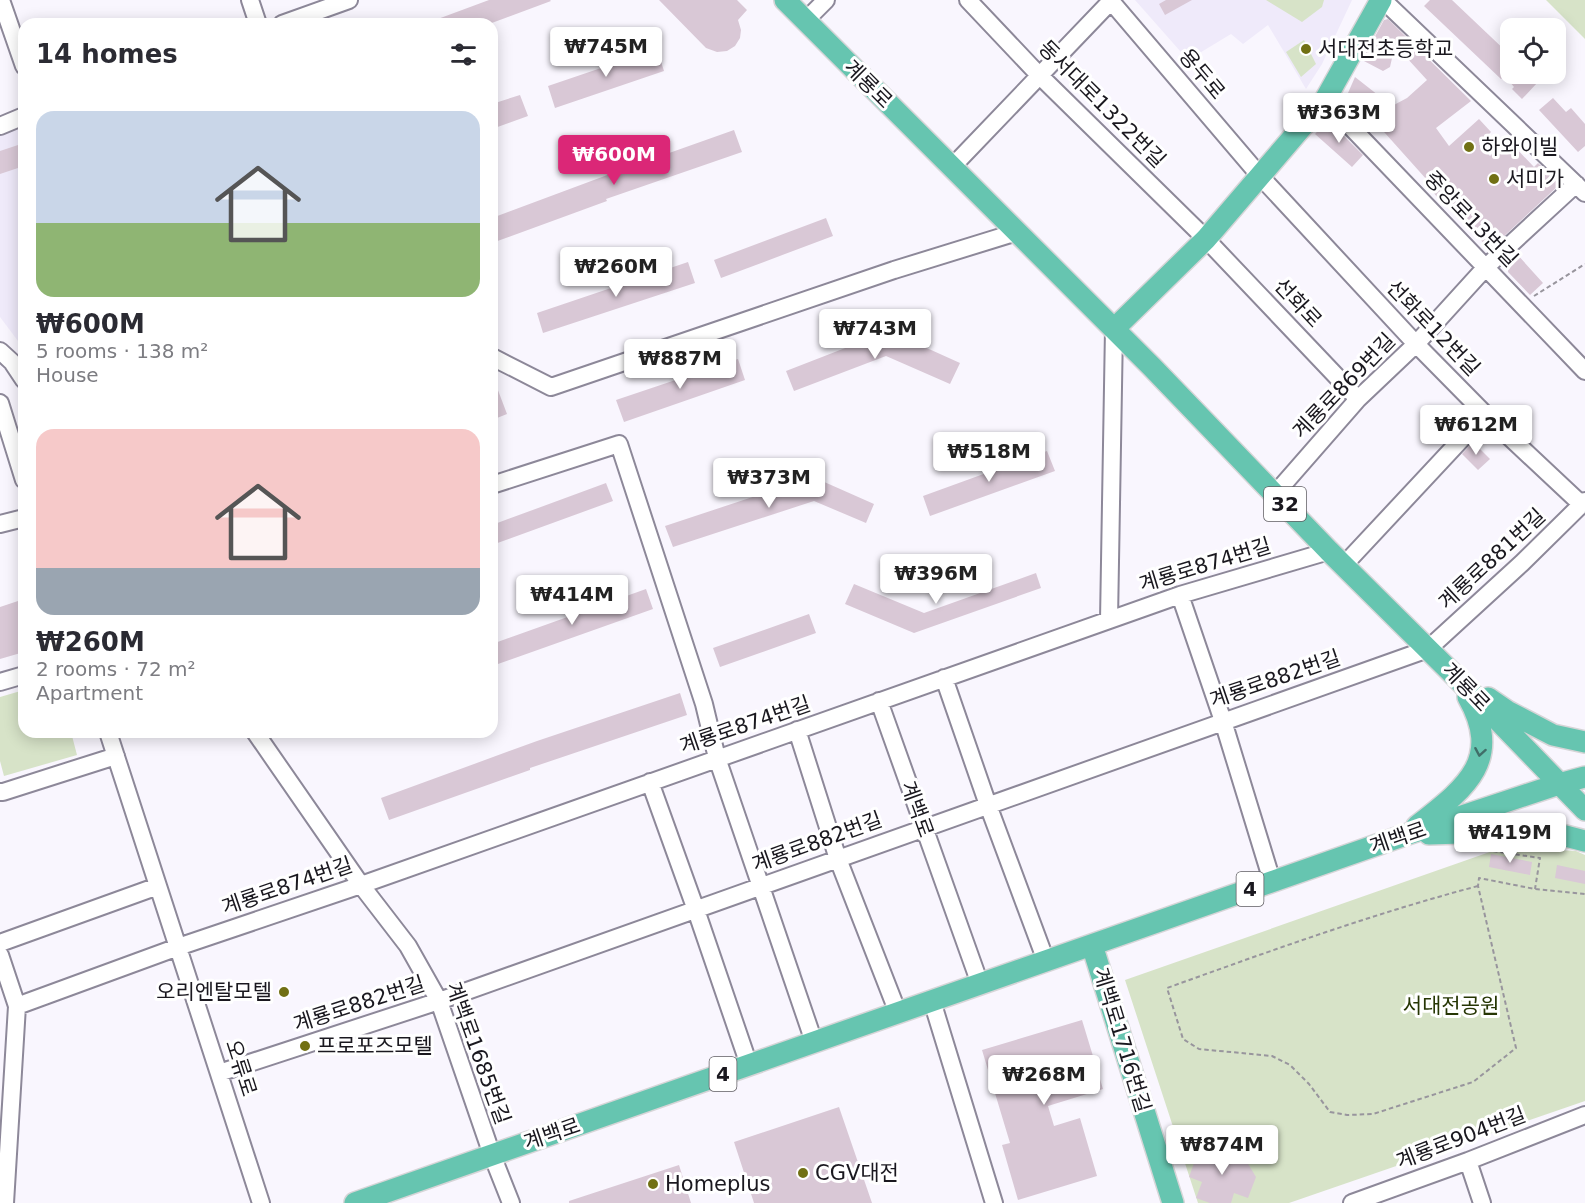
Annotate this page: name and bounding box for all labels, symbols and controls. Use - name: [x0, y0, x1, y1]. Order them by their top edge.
- map controls: [1500, 18, 1566, 84]
- button: locate: [1500, 18, 1566, 84]
- pin: ₩745M: [564, 27, 648, 78]
- text: ₩745M: [564, 34, 648, 58]
- street label: 동서대로1322번길: [1034, 36, 1170, 172]
- place label: 서대전초등학교: [1318, 37, 1453, 61]
- icon: filters: [447, 38, 480, 71]
- text: 14 homes: [36, 39, 178, 69]
- marker: 서대전초등학교: [1299, 42, 1313, 56]
- street label: 용두로: [1174, 44, 1230, 104]
- street label: 계룡로: [839, 55, 897, 113]
- pin: ₩363M: [1297, 93, 1381, 144]
- text: ₩363M: [1297, 100, 1381, 124]
- pin: ₩600M: [572, 135, 656, 186]
- place label: 하와이빌: [1481, 135, 1558, 159]
- marker: 하와이빌: [1462, 140, 1476, 154]
- text: ₩600M: [572, 142, 656, 166]
- icon: home: [204, 150, 312, 258]
- street label: 중앙로13번길: [1420, 166, 1522, 272]
- place label: 서미가: [1506, 167, 1564, 191]
- marker: 서미가: [1487, 172, 1501, 186]
- pin: ₩260M: [574, 247, 658, 298]
- text: ₩260M: [574, 254, 658, 278]
- street label: 선화로: [1269, 274, 1327, 332]
- street label: 선화로12번길: [1382, 275, 1484, 381]
- text: ₩600M: [36, 309, 145, 339]
- pin: ₩743M: [833, 309, 917, 360]
- text: ₩743M: [833, 316, 917, 340]
- street label: 계룡로869번길: [1288, 329, 1400, 443]
- text: 5 rooms · 138 m²: [36, 339, 208, 363]
- pin: ₩887M: [638, 339, 722, 390]
- text: ₩887M: [638, 346, 722, 370]
- text: House: [36, 363, 99, 387]
- pin: ₩612M: [1434, 405, 1518, 456]
- text: ₩612M: [1434, 412, 1518, 436]
- pin: ₩518M: [947, 432, 1031, 483]
- text: ₩518M: [947, 439, 1031, 463]
- pin: ₩373M: [727, 458, 811, 509]
- text: ₩373M: [727, 465, 811, 489]
- icon: home: [204, 468, 312, 576]
- road number: 32: [1264, 487, 1306, 521]
- street label: 계룡로881번길: [1434, 504, 1550, 614]
- street label: 계룡로874번길: [1136, 534, 1274, 596]
- pin: ₩396M: [894, 554, 978, 605]
- text: ₩396M: [894, 561, 978, 585]
- pin: ₩414M: [530, 575, 614, 626]
- text: ₩414M: [530, 582, 614, 606]
- text: ₩260M: [36, 627, 145, 657]
- street label: 계룡로882번길: [1206, 645, 1344, 713]
- text: 2 rooms · 72 m²: [36, 657, 196, 681]
- street label: 계룡로: [1437, 658, 1495, 716]
- text: Apartment: [36, 681, 143, 705]
- street label: 계룡로874번길: [676, 691, 814, 759]
- one-way arrow: [1474, 747, 1487, 757]
- street label: 계백로: [896, 778, 938, 840]
- street label: 계룡로882번길: [749, 807, 885, 877]
- pin: ₩419M: [1468, 813, 1552, 864]
- street label: 계백로: [1367, 817, 1429, 859]
- text: ₩419M: [1468, 820, 1552, 844]
- street label: 계룡로874번길: [218, 852, 356, 920]
- road number: 4: [1236, 872, 1264, 906]
- street label: 계백로1716번길: [1089, 965, 1155, 1115]
- street label: 계룡로882번길: [290, 971, 428, 1037]
- street label: 계백로1685번길: [441, 978, 515, 1128]
- place label: 오리엔탈모텔: [156, 980, 272, 1004]
- marker: 오리엔탈모텔: [277, 985, 291, 999]
- park label: 서대전공원: [1403, 994, 1499, 1018]
- place label: 프로포즈모텔: [317, 1034, 433, 1058]
- street label: 오류로: [221, 1037, 261, 1099]
- marker: 프로포즈모텔: [298, 1039, 312, 1053]
- pin: ₩268M: [1002, 1055, 1086, 1106]
- road number: 4: [710, 1057, 736, 1091]
- text: ₩268M: [1002, 1062, 1086, 1086]
- street label: 계룡로904번길: [1393, 1102, 1529, 1174]
- street label: 계백로: [521, 1113, 583, 1155]
- pin: ₩874M: [1180, 1125, 1264, 1176]
- text: ₩874M: [1180, 1132, 1264, 1156]
- place label: CGV대전: [815, 1161, 899, 1185]
- marker: CGV대전: [796, 1166, 810, 1180]
- place label: Homeplus: [665, 1172, 770, 1196]
- marker: Homeplus: [646, 1177, 660, 1191]

